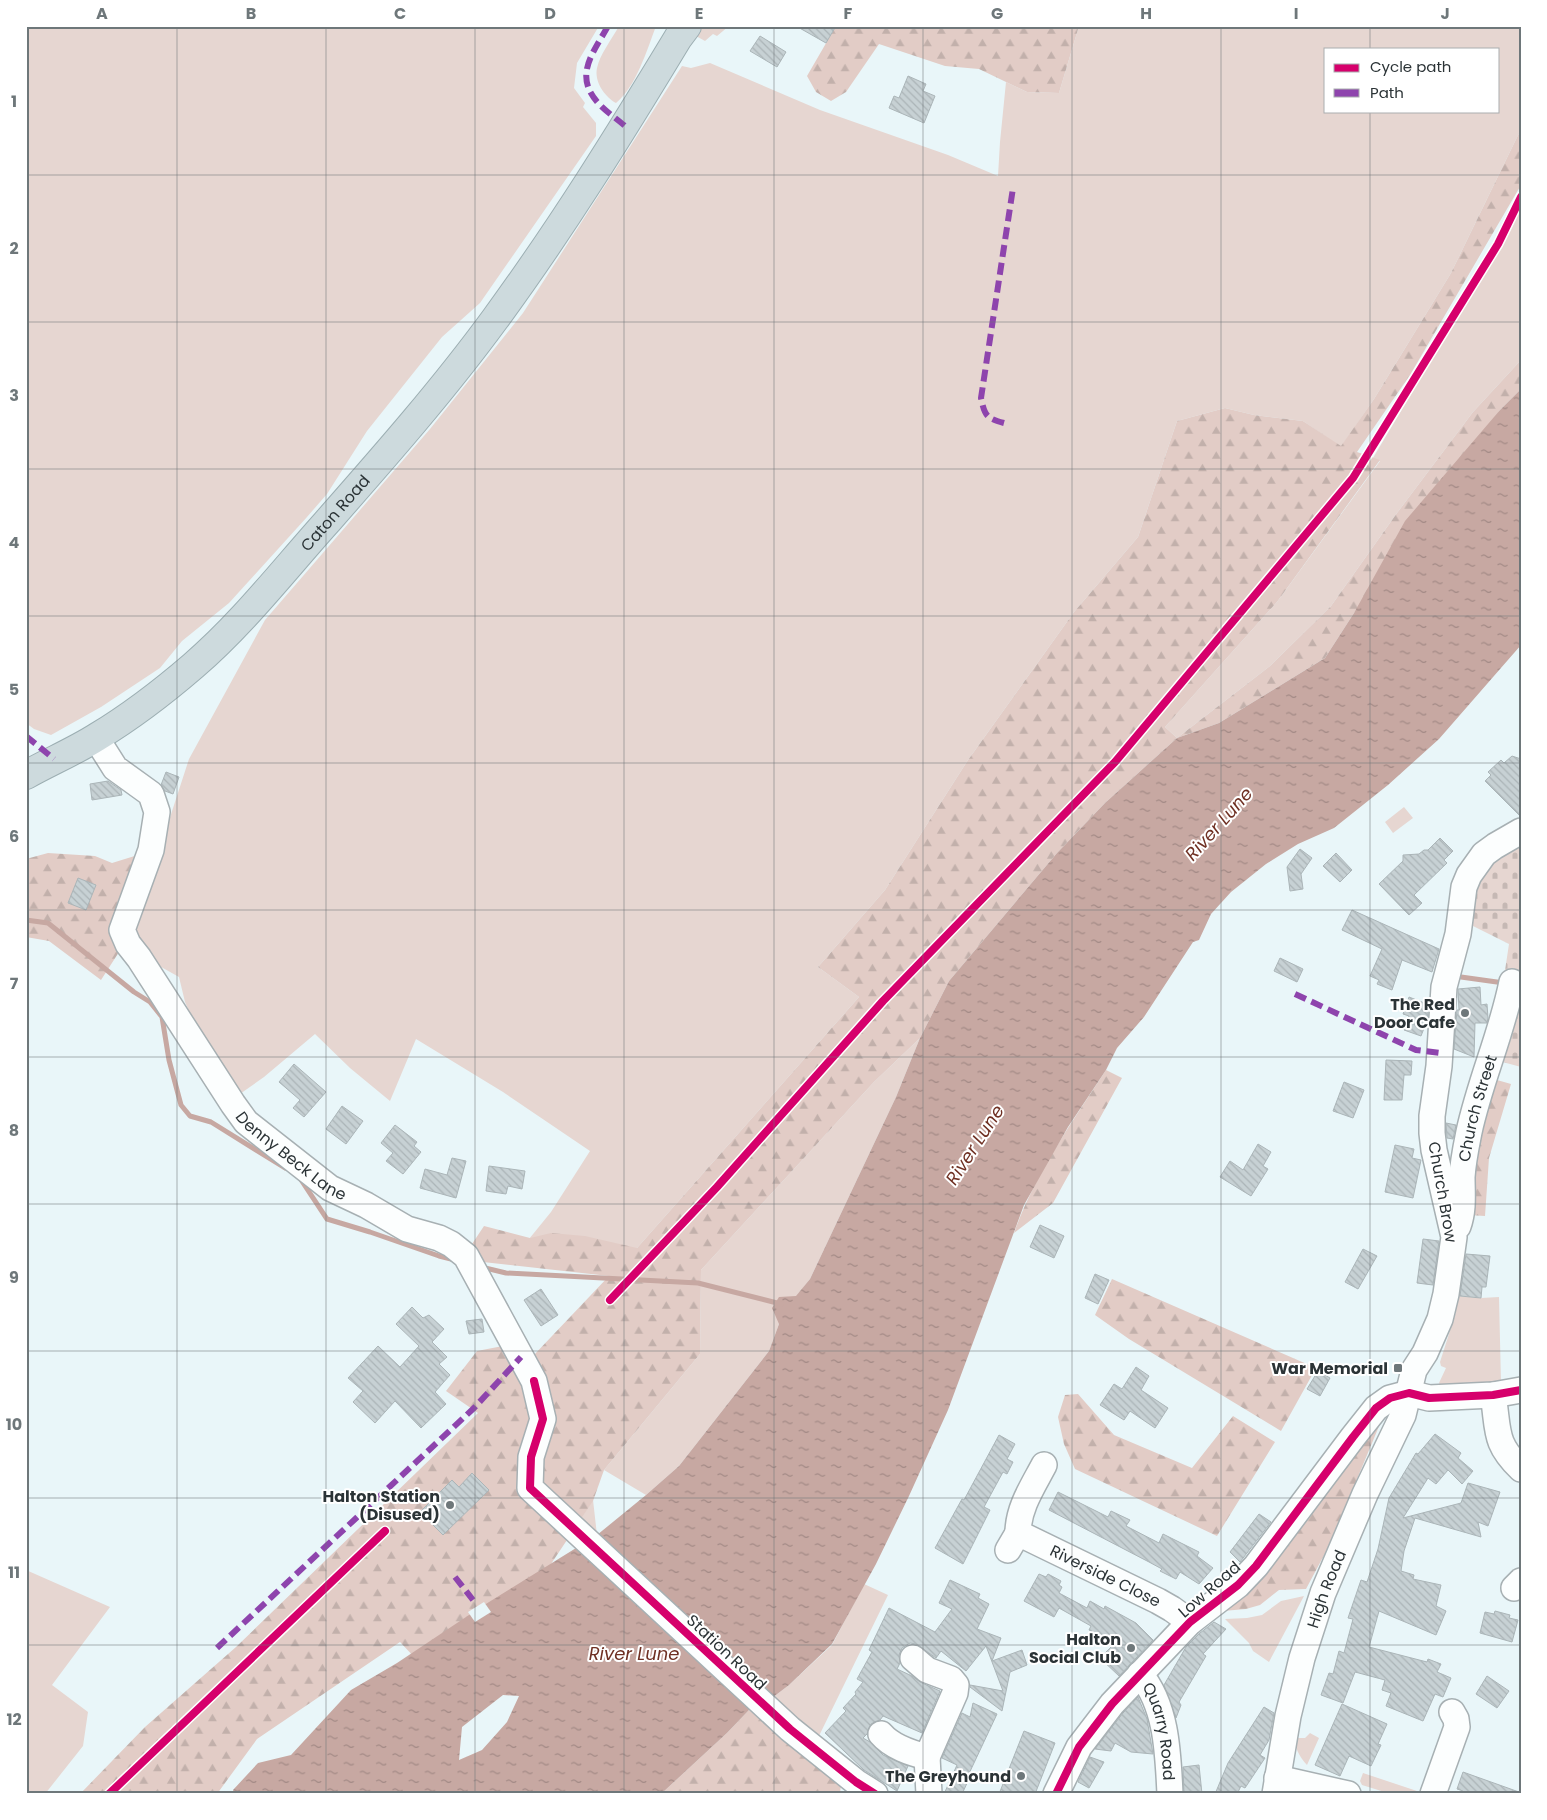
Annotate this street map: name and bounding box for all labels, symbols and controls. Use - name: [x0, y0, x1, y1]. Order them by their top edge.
- text: A: [96, 2, 108, 25]
- text: B: [246, 2, 256, 25]
- text: C: [394, 2, 406, 25]
- text: D: [544, 2, 556, 25]
- text: E: [695, 2, 703, 25]
- text: F: [844, 2, 853, 25]
- text: G: [991, 2, 1003, 25]
- text: H: [1140, 2, 1152, 25]
- text: I: [1294, 2, 1298, 25]
- text: J: [1440, 2, 1450, 25]
- legend: [1324, 48, 1500, 112]
- text: Cycle path: [1370, 56, 1451, 77]
- text: Path: [1370, 82, 1404, 103]
- text: 1: [11, 90, 17, 113]
- text: 2: [9, 237, 19, 260]
- text: 3: [9, 384, 19, 407]
- street label: Caton Road: [295, 470, 375, 557]
- text: 4: [9, 531, 20, 554]
- text: 5: [9, 678, 19, 701]
- water label: River Lune: [1179, 782, 1258, 866]
- text: 6: [9, 825, 19, 848]
- text: 7: [10, 972, 19, 995]
- place label: The Red Door Cafe: [1374, 993, 1455, 1034]
- marker: The Red Door Cafe: [1459, 1007, 1471, 1019]
- street label: Church Street: [1453, 1052, 1503, 1163]
- water label: River Lune: [939, 1100, 1010, 1190]
- street label: Denny Beck Lane: [230, 1107, 350, 1206]
- text: 8: [9, 1119, 19, 1142]
- street label: Church Brow: [1422, 1140, 1463, 1244]
- text: 9: [9, 1266, 19, 1289]
- place label: War Memorial: [1271, 1357, 1388, 1380]
- marker: War Memorial: [1392, 1362, 1404, 1374]
- text: 10: [6, 1413, 22, 1436]
- place label: Halton Station (Disused): [322, 1485, 440, 1526]
- marker: Halton Station (Disused): [444, 1499, 456, 1511]
- street label: Riverside Close: [1046, 1539, 1165, 1613]
- street label: High Road: [1301, 1546, 1352, 1631]
- street label: Low Road: [1173, 1556, 1246, 1623]
- text: 11: [8, 1561, 20, 1584]
- street label: Station Road: [681, 1609, 772, 1696]
- place label: Halton Social Club: [1029, 1628, 1121, 1669]
- water label: River Lune: [589, 1641, 679, 1666]
- marker: Halton Social Club: [1125, 1642, 1137, 1654]
- street label: Quarry Road: [1137, 1678, 1180, 1781]
- text: 12: [6, 1708, 22, 1731]
- place label: The Greyhound: [885, 1765, 1011, 1788]
- marker: The Greyhound: [1015, 1770, 1027, 1782]

